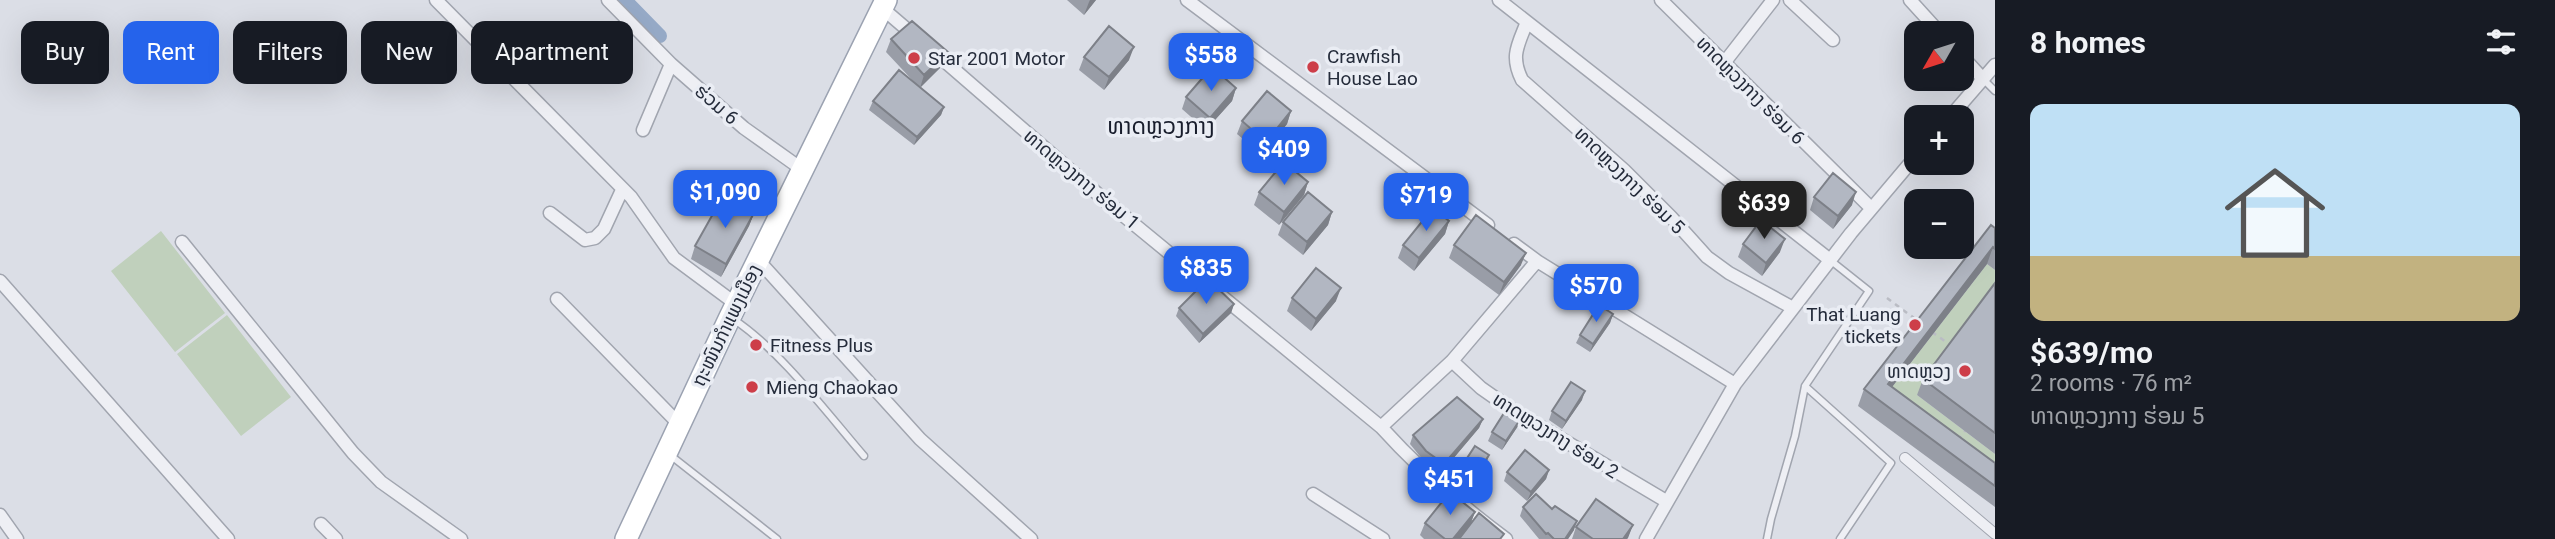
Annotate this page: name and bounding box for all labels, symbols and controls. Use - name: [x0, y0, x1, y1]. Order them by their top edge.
- chip: Buy: [21, 21, 109, 84]
- chip: Rent: [123, 21, 219, 84]
- chip: Filters: [233, 21, 347, 84]
- chip: New: [361, 21, 457, 84]
- chip: Apartment: [471, 21, 633, 84]
- north arrow: [1904, 21, 1974, 91]
- map controls: [1904, 21, 1974, 259]
- icon: filters: [2482, 23, 2520, 61]
- text: 8 homes: [2030, 25, 2146, 60]
- street label: ທາດຫຼວງກາງ ຮ່ອມ 6: [1692, 31, 1810, 149]
- pin: $558: [1170, 34, 1252, 93]
- text: $558: [1185, 42, 1237, 69]
- place label: Crawfish House Lao: [1327, 45, 1418, 90]
- place label: Star 2001 Motor: [928, 47, 1066, 70]
- marker: Star 2001 Motor: [906, 50, 922, 66]
- marker: Crawfish House Lao: [1305, 59, 1321, 75]
- street label: ຮ່ວມ 6: [690, 79, 743, 129]
- button: +: [1904, 105, 1974, 175]
- district label: ທາດຫຼວງກາງ: [1107, 113, 1215, 140]
- street label: ທາດຫຼວງກາງ ຮ່ອມ 5: [1570, 122, 1689, 239]
- street label: ທາດຫຼວງກາງ ຮ່ອມ 1: [1019, 124, 1144, 234]
- pin: $409: [1243, 128, 1325, 187]
- text: $409: [1258, 136, 1310, 163]
- icon: home: [2212, 150, 2338, 276]
- pin: $1,090: [668, 170, 782, 230]
- pin: $719: [1385, 174, 1467, 233]
- text: $1,090: [689, 179, 761, 206]
- text: $719: [1400, 182, 1452, 209]
- pin: $639: [1723, 182, 1805, 241]
- button: −: [1904, 189, 1974, 259]
- text: $639: [1738, 190, 1790, 217]
- pin: $835: [1165, 246, 1247, 306]
- text: $835: [1180, 255, 1232, 282]
- street label: ຖະໜົນກຳແພງເມືອງ: [687, 260, 766, 390]
- pin: $570: [1555, 264, 1637, 324]
- text: $570: [1570, 273, 1622, 300]
- place label: That Luang tickets: [1806, 303, 1901, 348]
- marker: That Luang tickets: [1907, 317, 1923, 333]
- place label: Fitness Plus: [770, 334, 873, 357]
- text: $639/mo: [2030, 335, 2153, 370]
- marker: Fitness Plus: [748, 337, 764, 353]
- place label: ທາດຫຼວງ: [1887, 360, 1951, 383]
- marker: ທາດຫຼວງ: [1957, 363, 1973, 379]
- text: 2 rooms · 76 m²: [2030, 370, 2192, 397]
- place label: Mieng Chaokao: [766, 376, 898, 399]
- marker: Mieng Chaokao: [744, 379, 760, 395]
- street label: ທາດຫຼວງກາງ ຮ່ອມ 2: [1489, 388, 1623, 483]
- text: ທາດຫຼວງກາງ ຮ່ອມ 5: [2030, 403, 2204, 430]
- pin: $451: [1409, 458, 1491, 517]
- text: $451: [1424, 466, 1476, 493]

